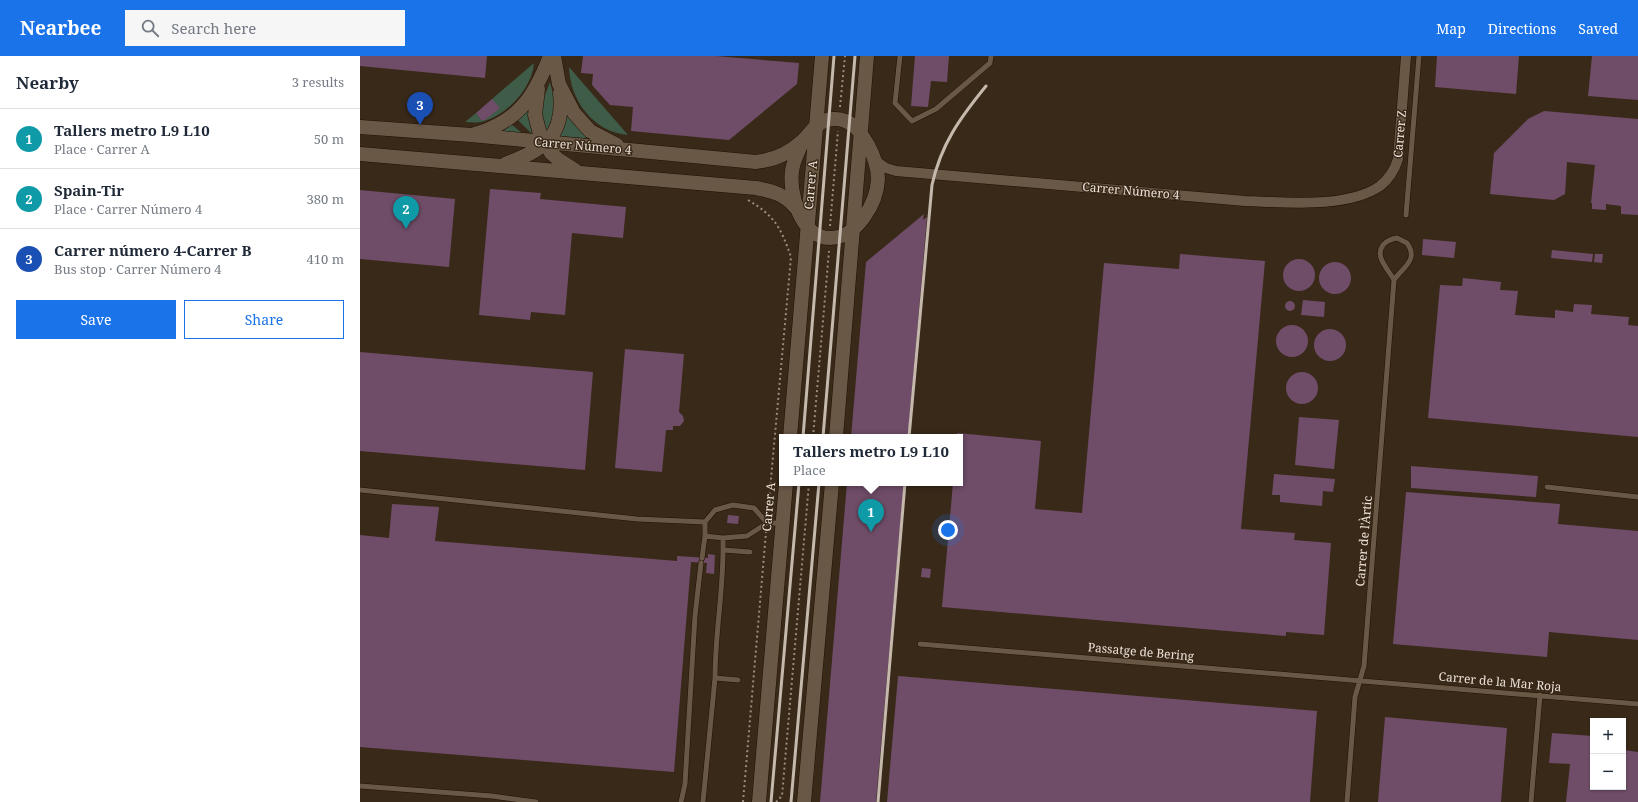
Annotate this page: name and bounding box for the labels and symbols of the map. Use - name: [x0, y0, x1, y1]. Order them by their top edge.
- pin: 3: [407, 92, 433, 125]
- street label: Carrer Z: [1389, 109, 1410, 158]
- street label: Carrer Número 4: [534, 133, 633, 158]
- street label: Carrer A: [800, 159, 821, 210]
- street label: Carrer Número 4: [1082, 178, 1181, 203]
- pin: 2: [393, 196, 419, 229]
- street label: Carrer A: [758, 481, 779, 532]
- street label: Carrer de l'Àrtic: [1351, 495, 1376, 587]
- pin: 1: [858, 499, 884, 532]
- your location: [938, 520, 958, 540]
- street label: Passatge de Bering: [1087, 638, 1195, 665]
- street label: Carrer de la Mar Roja: [1438, 668, 1562, 695]

